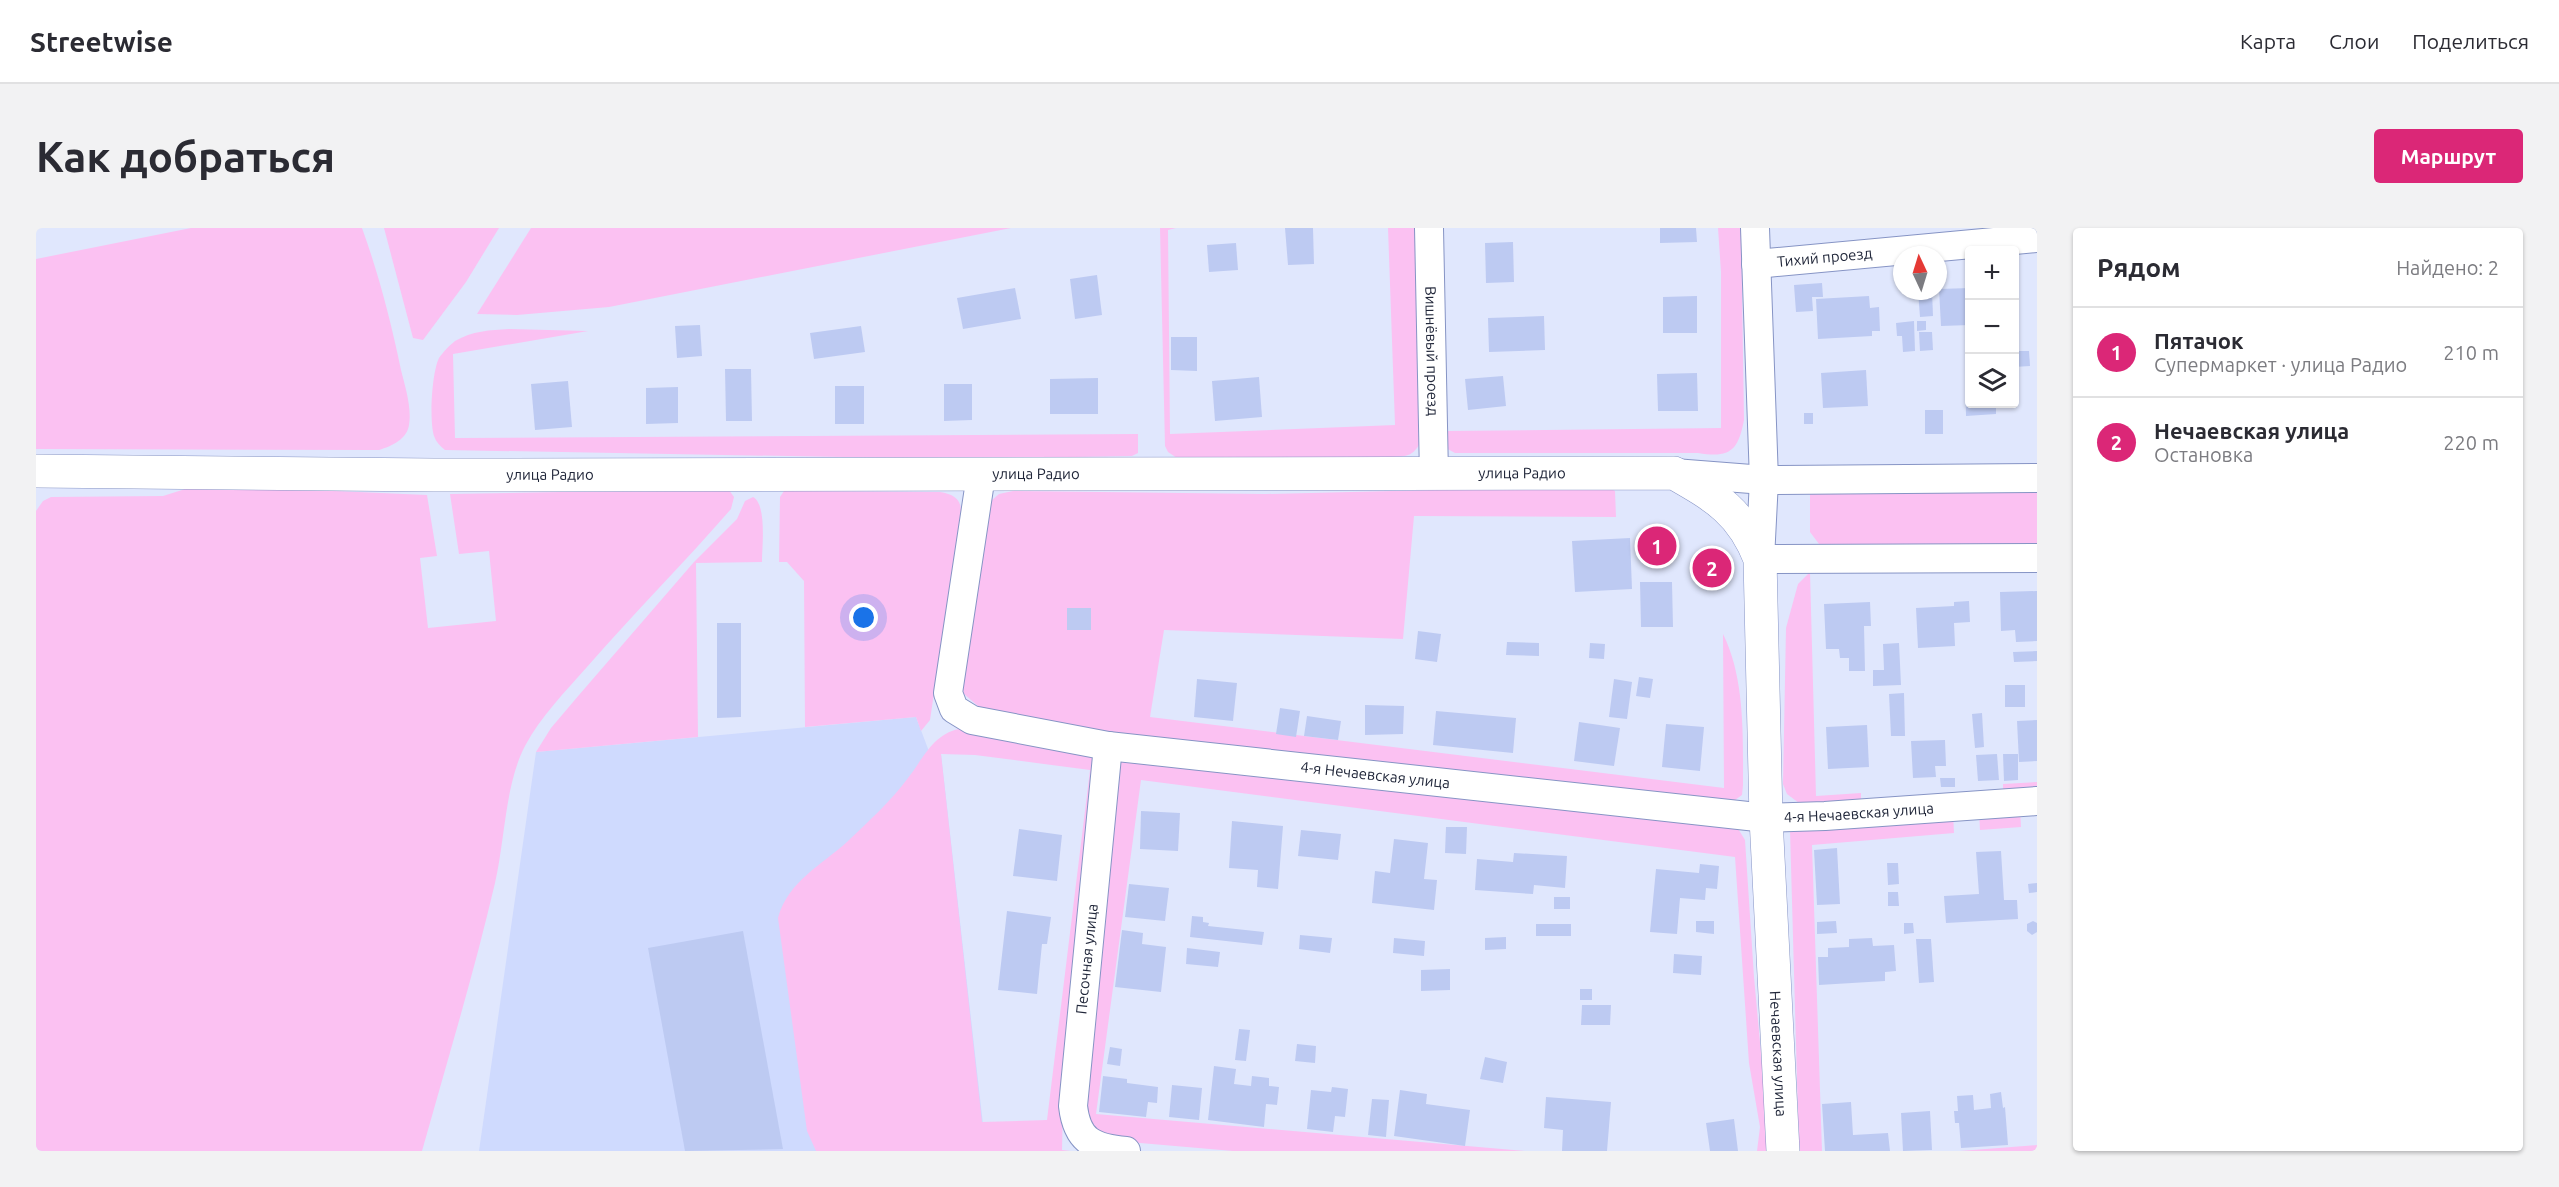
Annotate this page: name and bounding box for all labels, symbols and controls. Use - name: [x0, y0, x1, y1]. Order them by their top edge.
- text: Streetwise: [30, 26, 173, 57]
- text: Карта: [2240, 29, 2296, 53]
- text: Слои: [2329, 29, 2379, 53]
- text: Поделиться: [2412, 29, 2529, 53]
- button: Маршрут: [2374, 129, 2523, 183]
- text: Как добраться: [36, 133, 335, 180]
- street label: Тихий проезд: [1776, 244, 1873, 270]
- north arrow: [1893, 246, 1947, 300]
- map controls: [1965, 246, 2019, 408]
- button: +: [1965, 246, 2019, 300]
- text: Рядом: [2097, 253, 2181, 282]
- text: Найдено: 2: [2396, 256, 2499, 279]
- street label: Вишнёвый проезд: [1422, 286, 1442, 416]
- button: −: [1965, 300, 2019, 354]
- text: Пятачок: [2154, 328, 2244, 353]
- text: 1: [2111, 341, 2122, 364]
- text: 210 m: [2443, 341, 2499, 364]
- text: Супермаркет · улица Радио: [2154, 353, 2407, 376]
- button: layers: [1965, 354, 2019, 408]
- text: Нечаевская улица: [2154, 418, 2349, 443]
- text: 2: [2111, 431, 2122, 454]
- text: 220 m: [2443, 431, 2499, 454]
- text: Остановка: [2154, 443, 2253, 466]
- street label: улица Радио: [1478, 464, 1566, 481]
- street label: улица Радио: [992, 465, 1080, 482]
- street label: улица Радио: [506, 466, 594, 483]
- pin: 1: [1638, 524, 1676, 568]
- pin: 2: [1692, 546, 1732, 590]
- your location: [849, 603, 878, 632]
- street label: 4-я Нечаевская улица: [1300, 758, 1451, 791]
- street label: 4-я Нечаевская улица: [1783, 799, 1934, 825]
- street label: Песочная улица: [1072, 903, 1101, 1015]
- street label: Нечаевская улица: [1767, 990, 1790, 1117]

